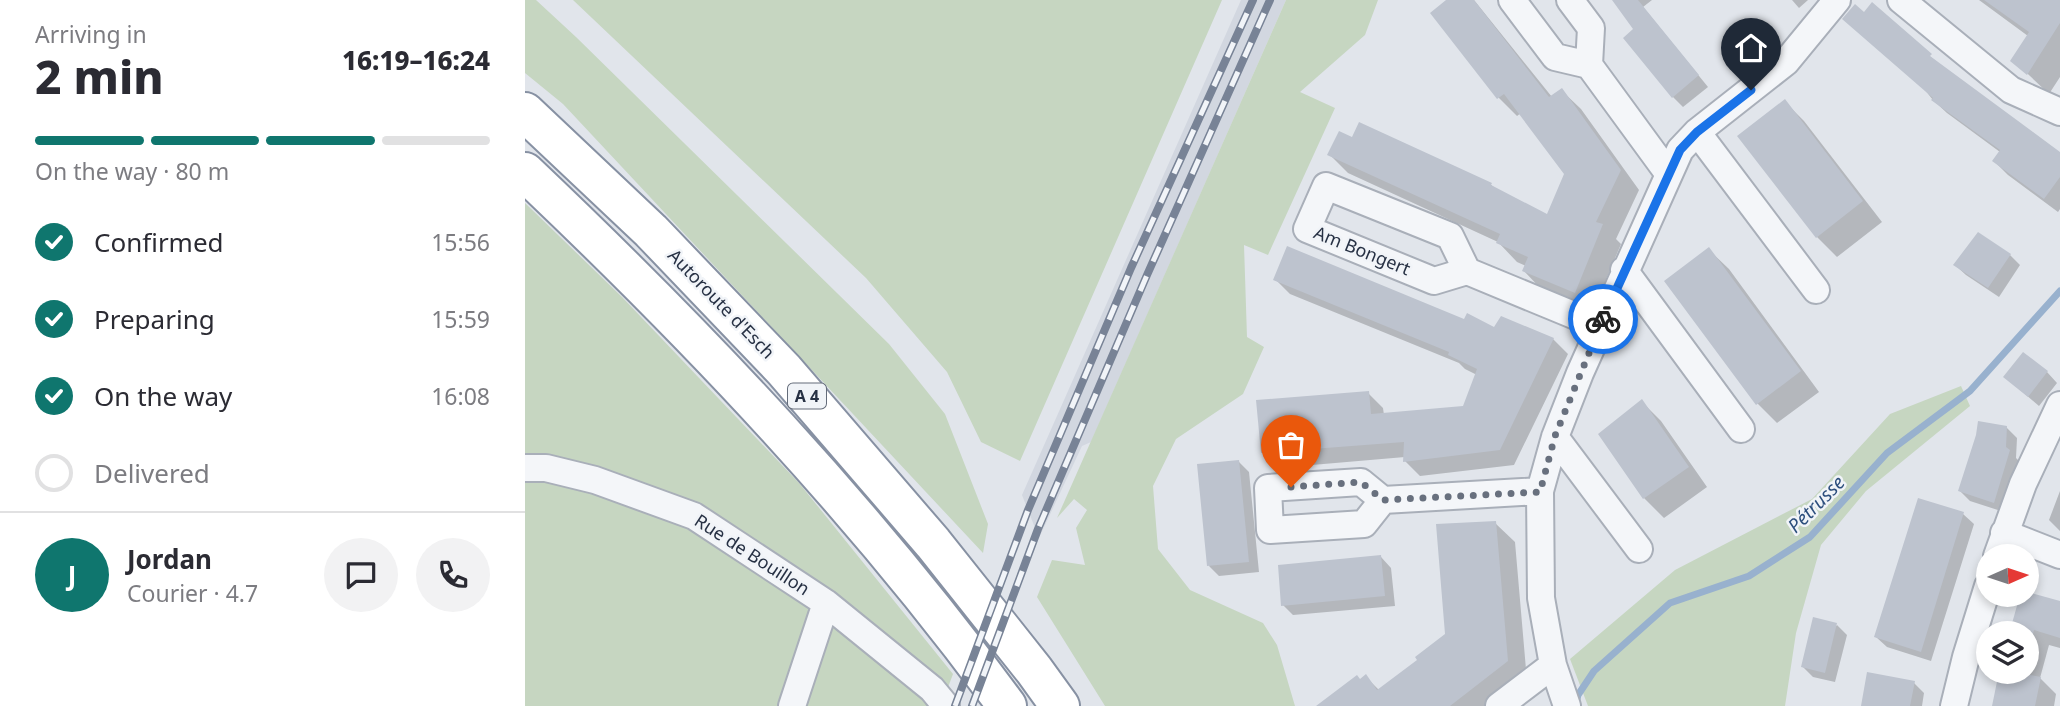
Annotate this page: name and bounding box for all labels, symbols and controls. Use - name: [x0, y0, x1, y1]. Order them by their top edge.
- text: Arriving in: [35, 18, 147, 50]
- pin: [1721, 18, 1781, 90]
- icon: home: [1732, 29, 1770, 67]
- text: 16:19–16:24: [342, 42, 490, 78]
- text: 2 min: [35, 45, 164, 107]
- text: On the way · 80 m: [35, 155, 229, 187]
- street label: Am Bongert: [1311, 220, 1415, 280]
- icon: check: [35, 223, 73, 261]
- text: Confirmed: [94, 224, 224, 260]
- text: 15:56: [431, 226, 490, 258]
- street label: Autoroute d'Esch: [663, 243, 780, 363]
- courier: [1568, 284, 1638, 354]
- icon: check: [35, 300, 73, 338]
- icon: bike: [1584, 300, 1622, 338]
- text: Preparing: [94, 301, 215, 337]
- text: 15:59: [431, 303, 490, 335]
- icon: check: [35, 377, 73, 415]
- text: On the way: [94, 378, 232, 414]
- text: 16:08: [431, 380, 490, 412]
- road number: A 4: [788, 384, 826, 408]
- pin: [1261, 415, 1321, 487]
- icon: bag: [1272, 426, 1310, 464]
- text: Delivered: [94, 455, 210, 491]
- water label: Pétrusse: [1782, 470, 1850, 538]
- street label: Rue de Bouillon: [690, 508, 815, 600]
- button: chat: [324, 538, 398, 612]
- button: phone: [416, 538, 490, 612]
- text: Jordan: [127, 541, 212, 577]
- north arrow: [1976, 544, 2039, 607]
- map controls: [1976, 544, 2039, 684]
- text: J: [68, 557, 76, 593]
- text: Courier · 4.7: [127, 577, 258, 609]
- button: layers: [1976, 621, 2039, 684]

